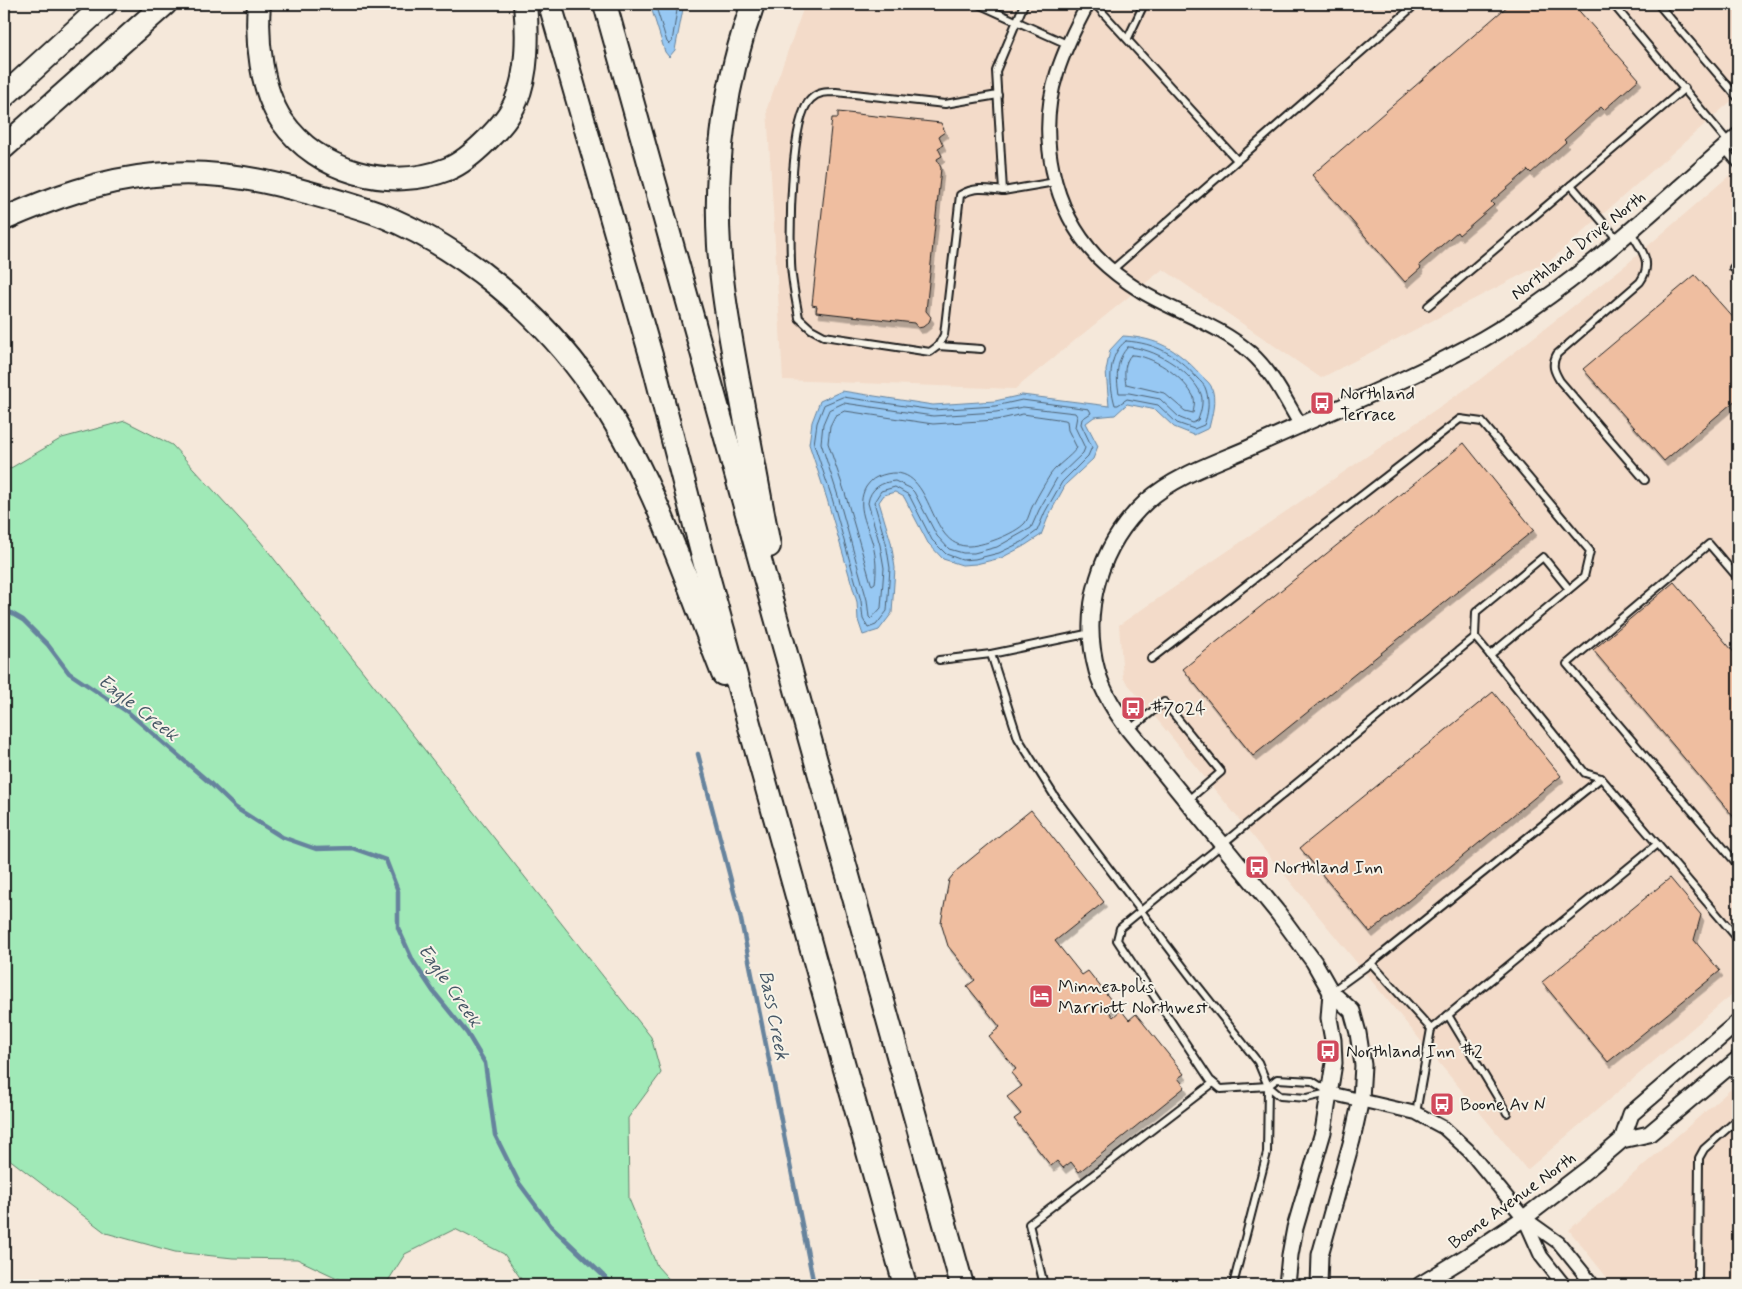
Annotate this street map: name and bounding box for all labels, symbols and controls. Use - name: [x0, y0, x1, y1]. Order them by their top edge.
- street label: Northland Drive North: [1506, 185, 1651, 306]
- place label: Northland Terrace: [1340, 382, 1415, 427]
- bus stop icon: Northland Terrace: [1309, 390, 1335, 416]
- water label: Eagle Creek: [93, 669, 184, 748]
- bus stop icon: #7024: [1120, 695, 1146, 721]
- place label: #7024: [1150, 697, 1206, 721]
- bus stop icon: Northland Inn: [1244, 854, 1270, 880]
- place label: Northland Inn: [1274, 856, 1383, 880]
- water label: Eagle Creek: [412, 940, 488, 1033]
- water label: Bass Creek: [753, 969, 795, 1063]
- place label: Minneapolis Marriott Northwest: [1058, 975, 1208, 1020]
- hotel icon: Minneapolis Marriott Northwest: [1028, 983, 1054, 1009]
- bus stop icon: Northland Inn #2: [1315, 1038, 1341, 1064]
- place label: Northland Inn #2: [1346, 1040, 1483, 1064]
- bus stop icon: Boone Av N: [1429, 1091, 1455, 1117]
- place label: Boone Av N: [1460, 1093, 1546, 1117]
- street label: Boone Avenue North: [1444, 1146, 1581, 1255]

